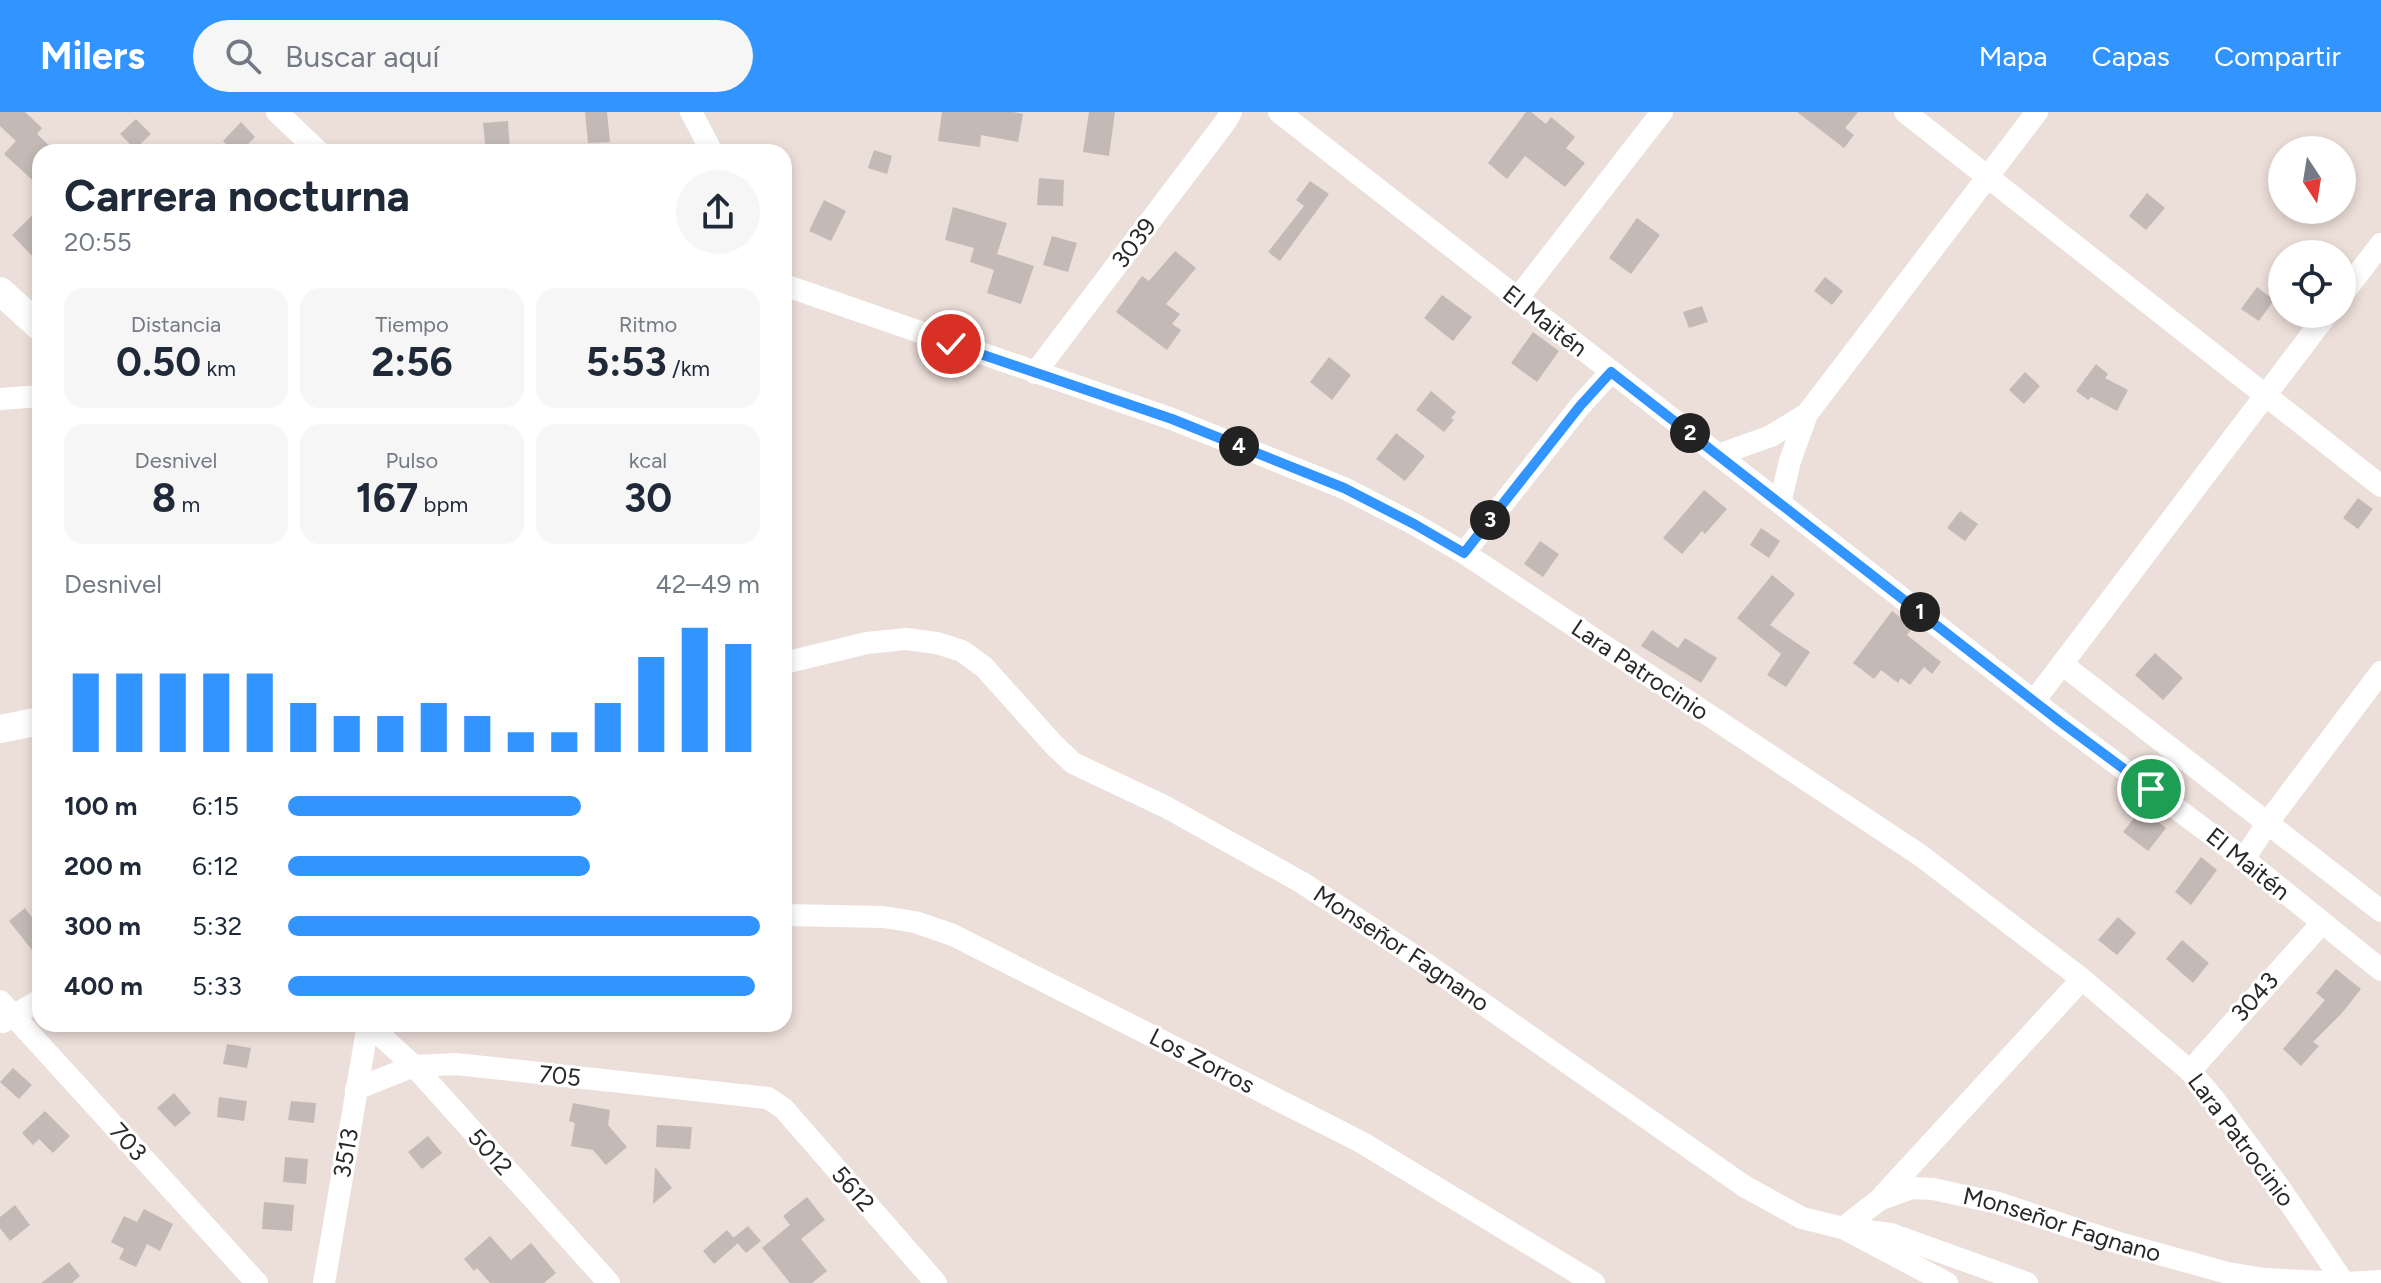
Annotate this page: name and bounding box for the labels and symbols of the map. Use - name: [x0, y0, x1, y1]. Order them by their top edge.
- north arrow: [2268, 136, 2356, 224]
- street label: 3039: [1105, 212, 1162, 273]
- street label: El Maitén: [1497, 279, 1593, 363]
- pin: [917, 310, 985, 378]
- pin: 2: [1670, 413, 1710, 453]
- pin: 4: [1219, 426, 1259, 466]
- pin: 3: [1470, 500, 1510, 540]
- pin: 1: [1900, 592, 1940, 632]
- street label: Lara Patrocinio: [1566, 613, 1714, 726]
- pin: [2117, 755, 2185, 823]
- street label: El Maitén: [2201, 821, 2296, 906]
- street label: Monseñor Fagnano: [1308, 879, 1495, 1018]
- street label: 3043: [2225, 966, 2284, 1027]
- street label: Los Zorros: [1145, 1022, 1260, 1099]
- street label: 705: [538, 1059, 582, 1092]
- street label: Lara Patrocinio: [2182, 1067, 2301, 1212]
- street label: 703: [104, 1117, 153, 1167]
- street label: 5012: [462, 1122, 519, 1181]
- street label: 3513: [327, 1126, 364, 1180]
- street label: 5612: [826, 1160, 881, 1217]
- street label: Monseñor Fagnano: [1960, 1181, 2164, 1268]

